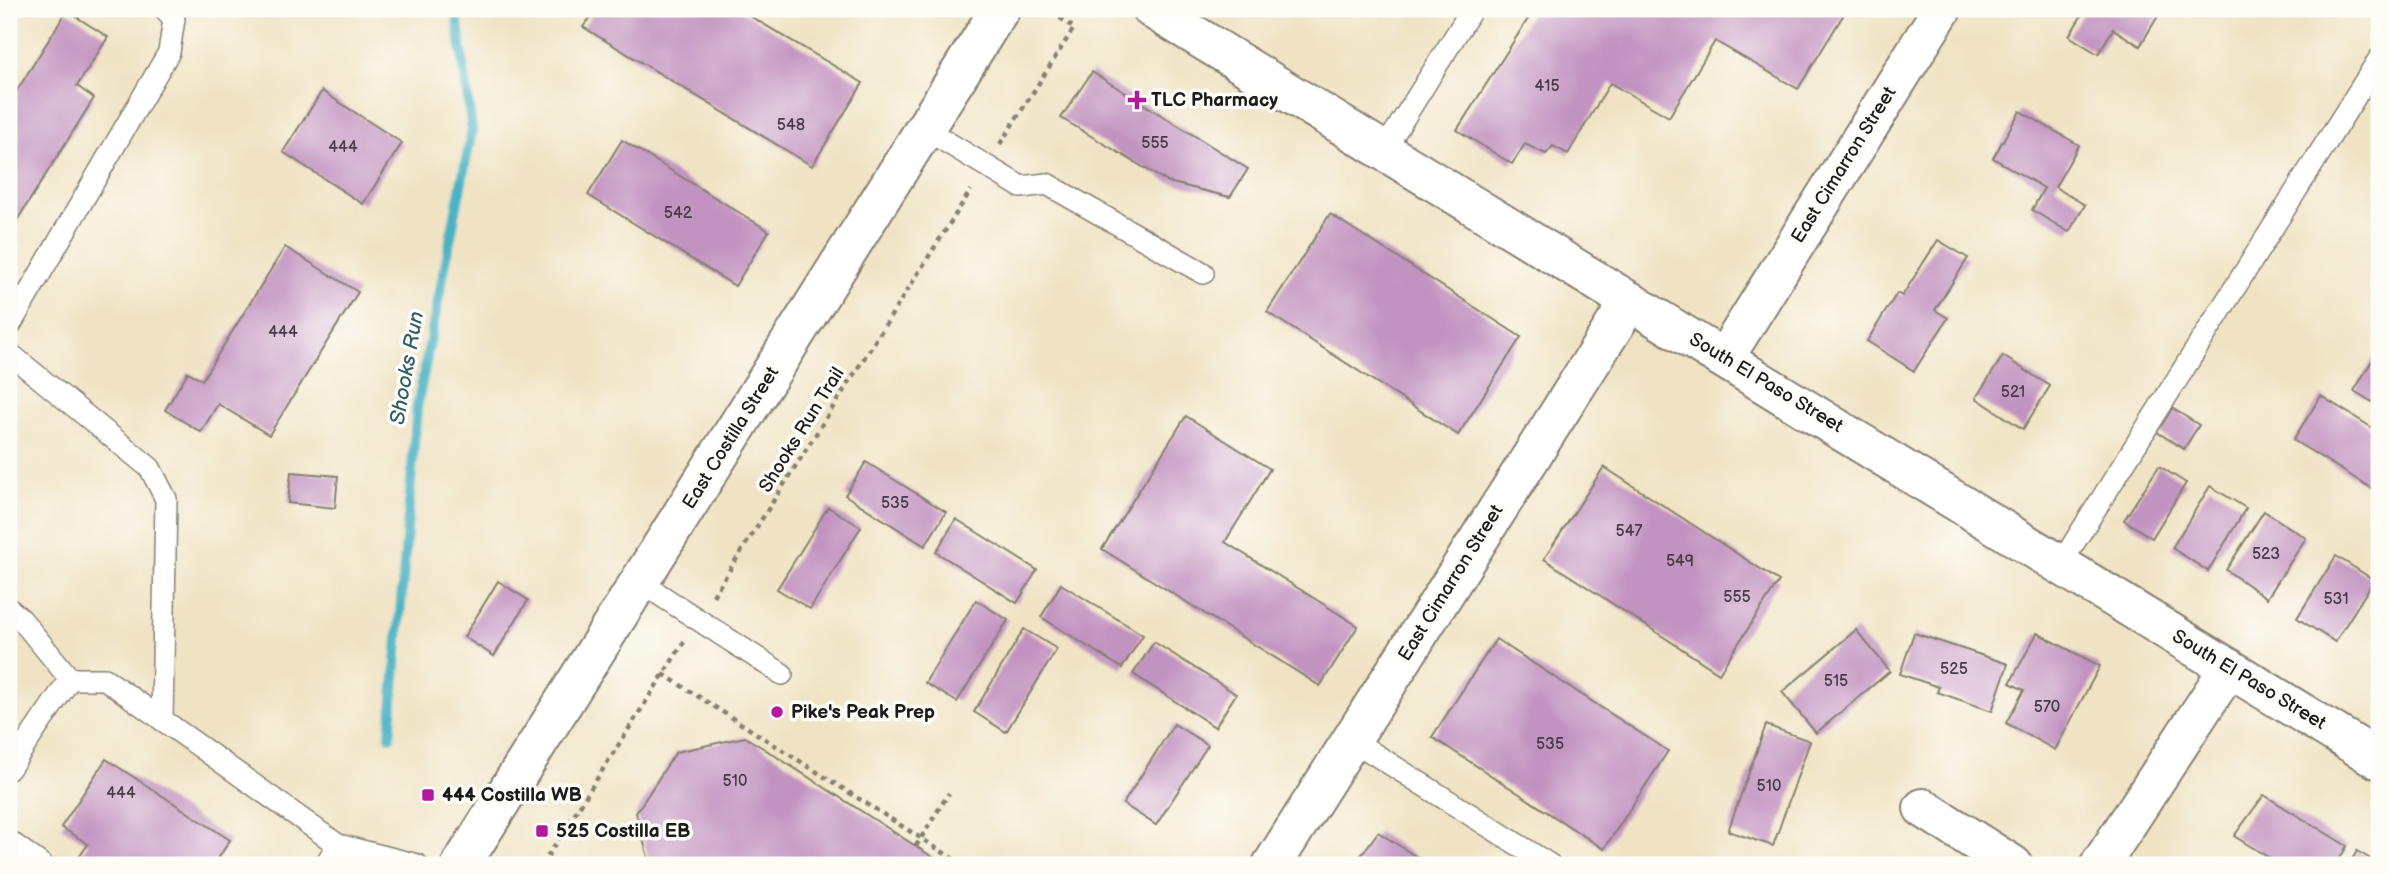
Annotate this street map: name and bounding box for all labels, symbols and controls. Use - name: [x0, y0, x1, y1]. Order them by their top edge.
- house number: 415: [1534, 77, 1560, 96]
- street label: East Cimarron Street: [1787, 83, 1901, 247]
- place label: TLC Pharmacy: [1151, 89, 1278, 112]
- marker: TLC Pharmacy: [1129, 92, 1145, 108]
- house number: 548: [777, 116, 805, 135]
- house number: 555: [1141, 134, 1169, 153]
- house number: 444: [328, 138, 358, 157]
- house number: 542: [664, 204, 693, 223]
- water label: Shooks Run: [385, 309, 429, 427]
- house number: 444: [268, 323, 298, 342]
- street label: South El Paso Street: [1685, 328, 1847, 438]
- street label: East Costilla Street: [678, 362, 784, 513]
- street label: Shooks Run Trail: [754, 363, 850, 497]
- house number: 521: [2001, 383, 2025, 402]
- house number: 535: [881, 494, 909, 513]
- street label: East Cimarron Street: [1394, 501, 1508, 665]
- house number: 547: [1616, 522, 1643, 541]
- house number: 523: [2252, 545, 2280, 564]
- house number: 549: [1666, 552, 1694, 571]
- house number: 555: [1723, 588, 1751, 607]
- house number: 531: [2323, 590, 2349, 609]
- street label: South El Paso Street: [2168, 625, 2330, 735]
- house number: 525: [1940, 660, 1968, 679]
- house number: 515: [1824, 672, 1848, 691]
- house number: 570: [2034, 698, 2060, 717]
- place label: Pike's Peak Prep: [791, 701, 935, 724]
- marker: Pike's Peak Prep: [769, 704, 785, 720]
- house number: 535: [1536, 735, 1564, 754]
- house number: 510: [723, 772, 747, 791]
- house number: 510: [1757, 777, 1781, 796]
- house number: 444: [106, 784, 136, 803]
- place label: 444 Costilla WB: [442, 784, 582, 807]
- marker: 444 Costilla WB: [420, 787, 436, 803]
- place label: 525 Costilla EB: [556, 820, 690, 843]
- marker: 525 Costilla EB: [534, 823, 550, 839]

